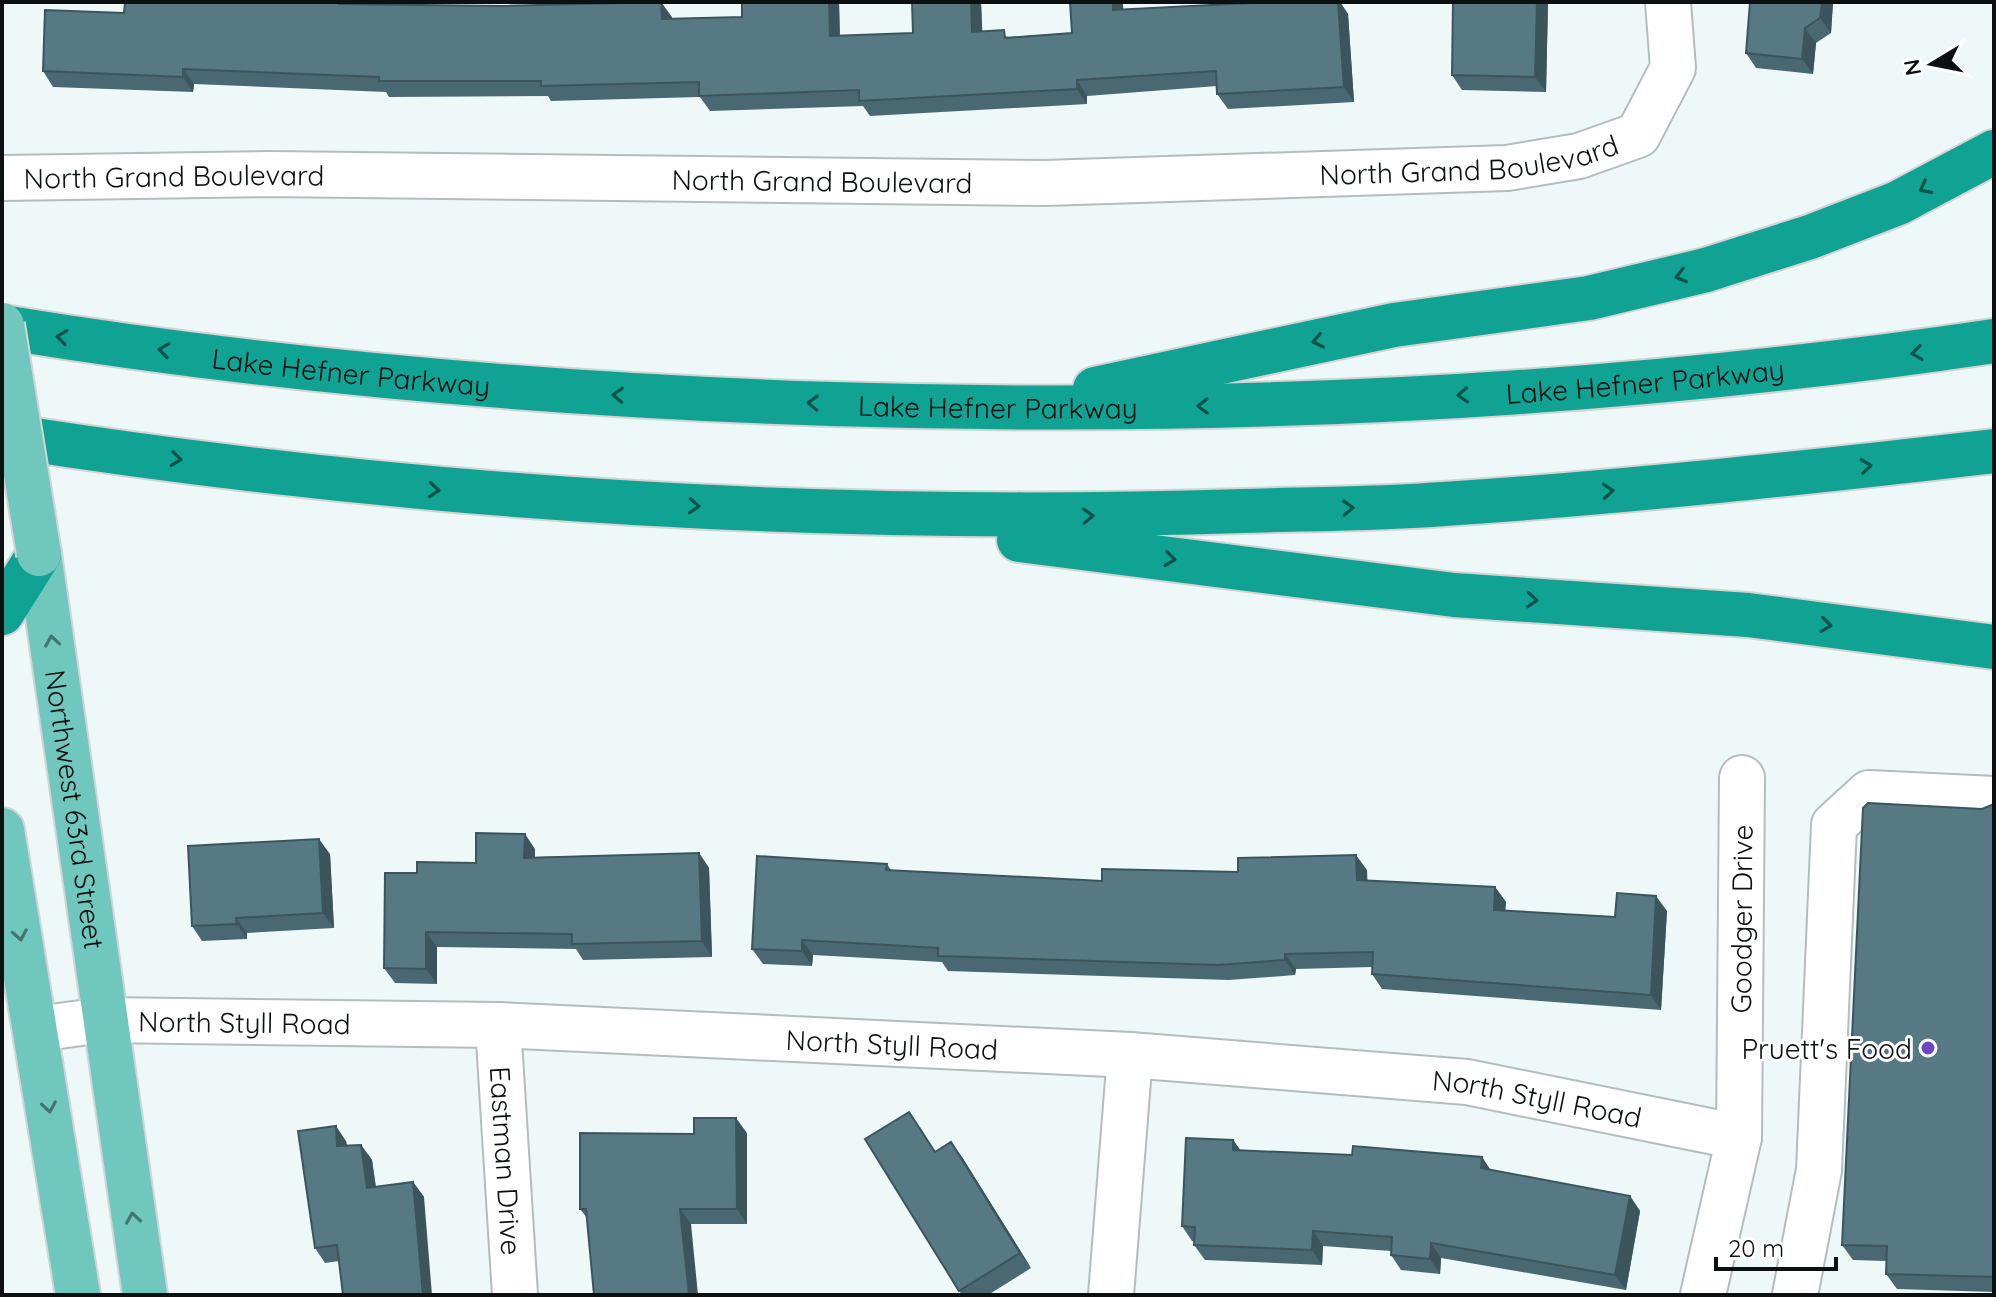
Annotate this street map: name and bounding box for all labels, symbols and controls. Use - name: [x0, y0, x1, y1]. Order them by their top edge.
- north arrow: [1892, 24, 1972, 104]
- text: N: [1897, 57, 1927, 78]
- street label: North Grand Boulevard: [1319, 126, 1623, 192]
- street label: North Grand Boulevard: [23, 156, 324, 195]
- street label: North Grand Boulevard: [671, 161, 972, 200]
- one-way arrow: [1918, 179, 1933, 194]
- one-way arrow: [1674, 267, 1688, 284]
- one-way arrow: [55, 329, 69, 346]
- one-way arrow: [1311, 332, 1325, 349]
- street label: Lake Hefner Parkway: [210, 340, 492, 403]
- one-way arrow: [157, 342, 170, 359]
- one-way arrow: [1910, 344, 1924, 361]
- street label: Lake Hefner Parkway: [1505, 351, 1786, 410]
- one-way arrow: [1456, 386, 1469, 403]
- one-way arrow: [611, 387, 624, 404]
- street label: Lake Hefner Parkway: [858, 387, 1138, 425]
- one-way arrow: [806, 394, 819, 412]
- one-way arrow: [1196, 398, 1209, 415]
- one-way arrow: [170, 451, 183, 468]
- one-way arrow: [1860, 457, 1873, 474]
- one-way arrow: [428, 481, 441, 498]
- one-way arrow: [1602, 483, 1615, 500]
- one-way arrow: [687, 497, 700, 514]
- one-way arrow: [1342, 499, 1355, 516]
- one-way arrow: [1082, 507, 1095, 524]
- one-way arrow: [1163, 550, 1177, 567]
- one-way arrow: [1526, 591, 1539, 608]
- one-way arrow: [1820, 617, 1833, 634]
- one-way arrow: [45, 634, 62, 648]
- street label: Northwest 63rd Street: [38, 667, 113, 951]
- street label: Goodger Drive: [1723, 824, 1759, 1014]
- one-way arrow: [11, 928, 28, 942]
- street label: North Styll Road: [138, 1003, 351, 1041]
- street label: North Styll Road: [785, 1021, 999, 1066]
- place label: Pruett's Food: [1741, 1031, 1912, 1066]
- marker: Pruett's Food: [1919, 1039, 1937, 1057]
- street label: North Styll Road: [1431, 1062, 1645, 1134]
- street label: Eastman Drive: [483, 1065, 530, 1256]
- one-way arrow: [40, 1100, 57, 1113]
- one-way arrow: [125, 1211, 142, 1225]
- scale bar: [1716, 1221, 1836, 1271]
- text: 20 m: [1728, 1233, 1784, 1263]

